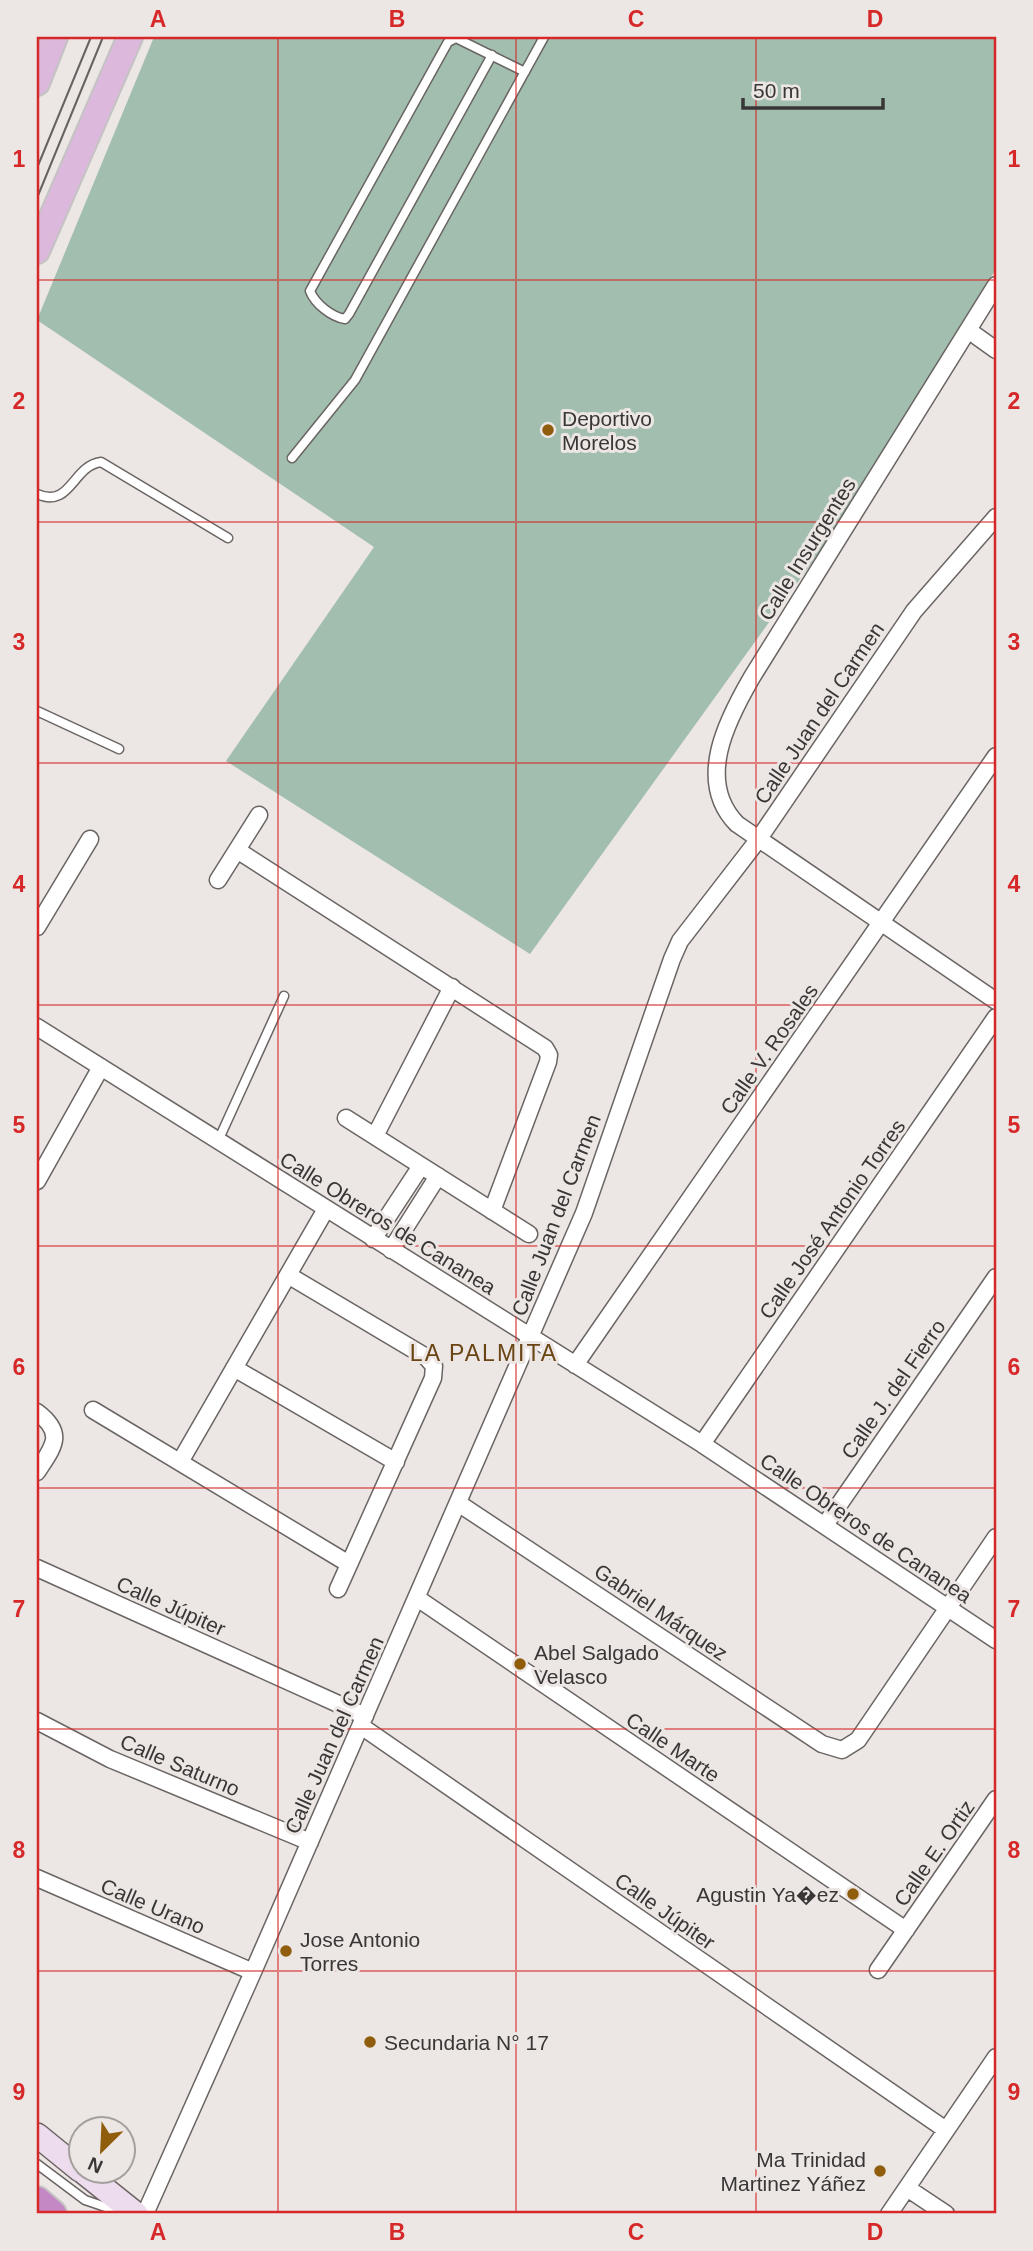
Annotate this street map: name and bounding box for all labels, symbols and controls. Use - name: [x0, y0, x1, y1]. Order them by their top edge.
- text: A: [150, 6, 166, 32]
- text: B: [389, 6, 405, 32]
- text: C: [628, 6, 644, 32]
- text: D: [867, 6, 883, 32]
- scale bar: [743, 66, 883, 110]
- text: 50 m: [753, 79, 800, 102]
- text: 1: [13, 146, 26, 172]
- text: 1: [1008, 146, 1021, 172]
- text: 2: [13, 388, 25, 414]
- text: 2: [1008, 388, 1020, 414]
- place label: Deportivo Morelos: [562, 407, 652, 454]
- marker: Deportivo Morelos: [540, 422, 556, 438]
- street label: Calle Insurgentes: [754, 474, 860, 624]
- street label: Calle Juan del Carmen: [750, 618, 888, 808]
- text: 3: [13, 629, 25, 655]
- text: 3: [1008, 629, 1020, 655]
- text: 4: [13, 871, 26, 897]
- text: 4: [1008, 871, 1021, 897]
- street label: Calle V. Rosales: [716, 980, 822, 1118]
- street label: Calle Juan del Carmen: [507, 1111, 605, 1319]
- text: 5: [13, 1112, 26, 1138]
- text: 5: [1008, 1112, 1021, 1138]
- street label: Calle José Antonio Torres: [754, 1115, 910, 1323]
- street label: Calle Obreros de Cananea: [276, 1147, 500, 1299]
- street label: Calle J. del Fierro: [836, 1315, 950, 1463]
- district label: LA PALMITA: [410, 1340, 558, 1366]
- text: 6: [13, 1354, 25, 1380]
- text: 6: [1008, 1354, 1020, 1380]
- street label: Calle Obreros de Cananea: [756, 1449, 976, 1608]
- street label: Gabriel Márquez: [590, 1559, 732, 1665]
- street label: Calle Júpiter: [113, 1572, 229, 1640]
- text: 7: [13, 1596, 25, 1622]
- text: 7: [1008, 1596, 1020, 1622]
- street label: Calle Juan del Carmen: [280, 1633, 388, 1837]
- place label: Abel Salgado Velasco: [534, 1641, 659, 1688]
- marker: Abel Salgado Velasco: [512, 1656, 528, 1672]
- street label: Calle Marte: [622, 1707, 724, 1787]
- street label: Calle Saturno: [117, 1730, 243, 1800]
- street label: Calle E. Ortiz: [889, 1796, 979, 1910]
- text: 8: [13, 1837, 26, 1863]
- text: 8: [1008, 1837, 1021, 1863]
- street label: Calle Júpiter: [611, 1868, 719, 1954]
- street label: Calle Urano: [97, 1874, 209, 1938]
- place label: Agustin Ya�ez: [696, 1883, 839, 1906]
- marker: Agustin Ya�ez: [845, 1886, 861, 1902]
- place label: Jose Antonio Torres: [300, 1928, 420, 1975]
- marker: Jose Antonio Torres: [278, 1943, 294, 1959]
- place label: Secundaria N° 17: [384, 2031, 549, 2054]
- marker: Secundaria N° 17: [362, 2034, 378, 2050]
- text: 9: [13, 2079, 25, 2105]
- text: 9: [1008, 2079, 1020, 2105]
- north arrow: [66, 2114, 136, 2184]
- place label: Ma Trinidad Martinez Yáñez: [720, 2148, 866, 2195]
- text: N: [85, 2153, 106, 2177]
- marker: Ma Trinidad Martinez Yáñez: [872, 2163, 888, 2179]
- text: A: [150, 2219, 166, 2245]
- text: B: [389, 2219, 405, 2245]
- text: C: [628, 2219, 644, 2245]
- text: D: [867, 2219, 883, 2245]

